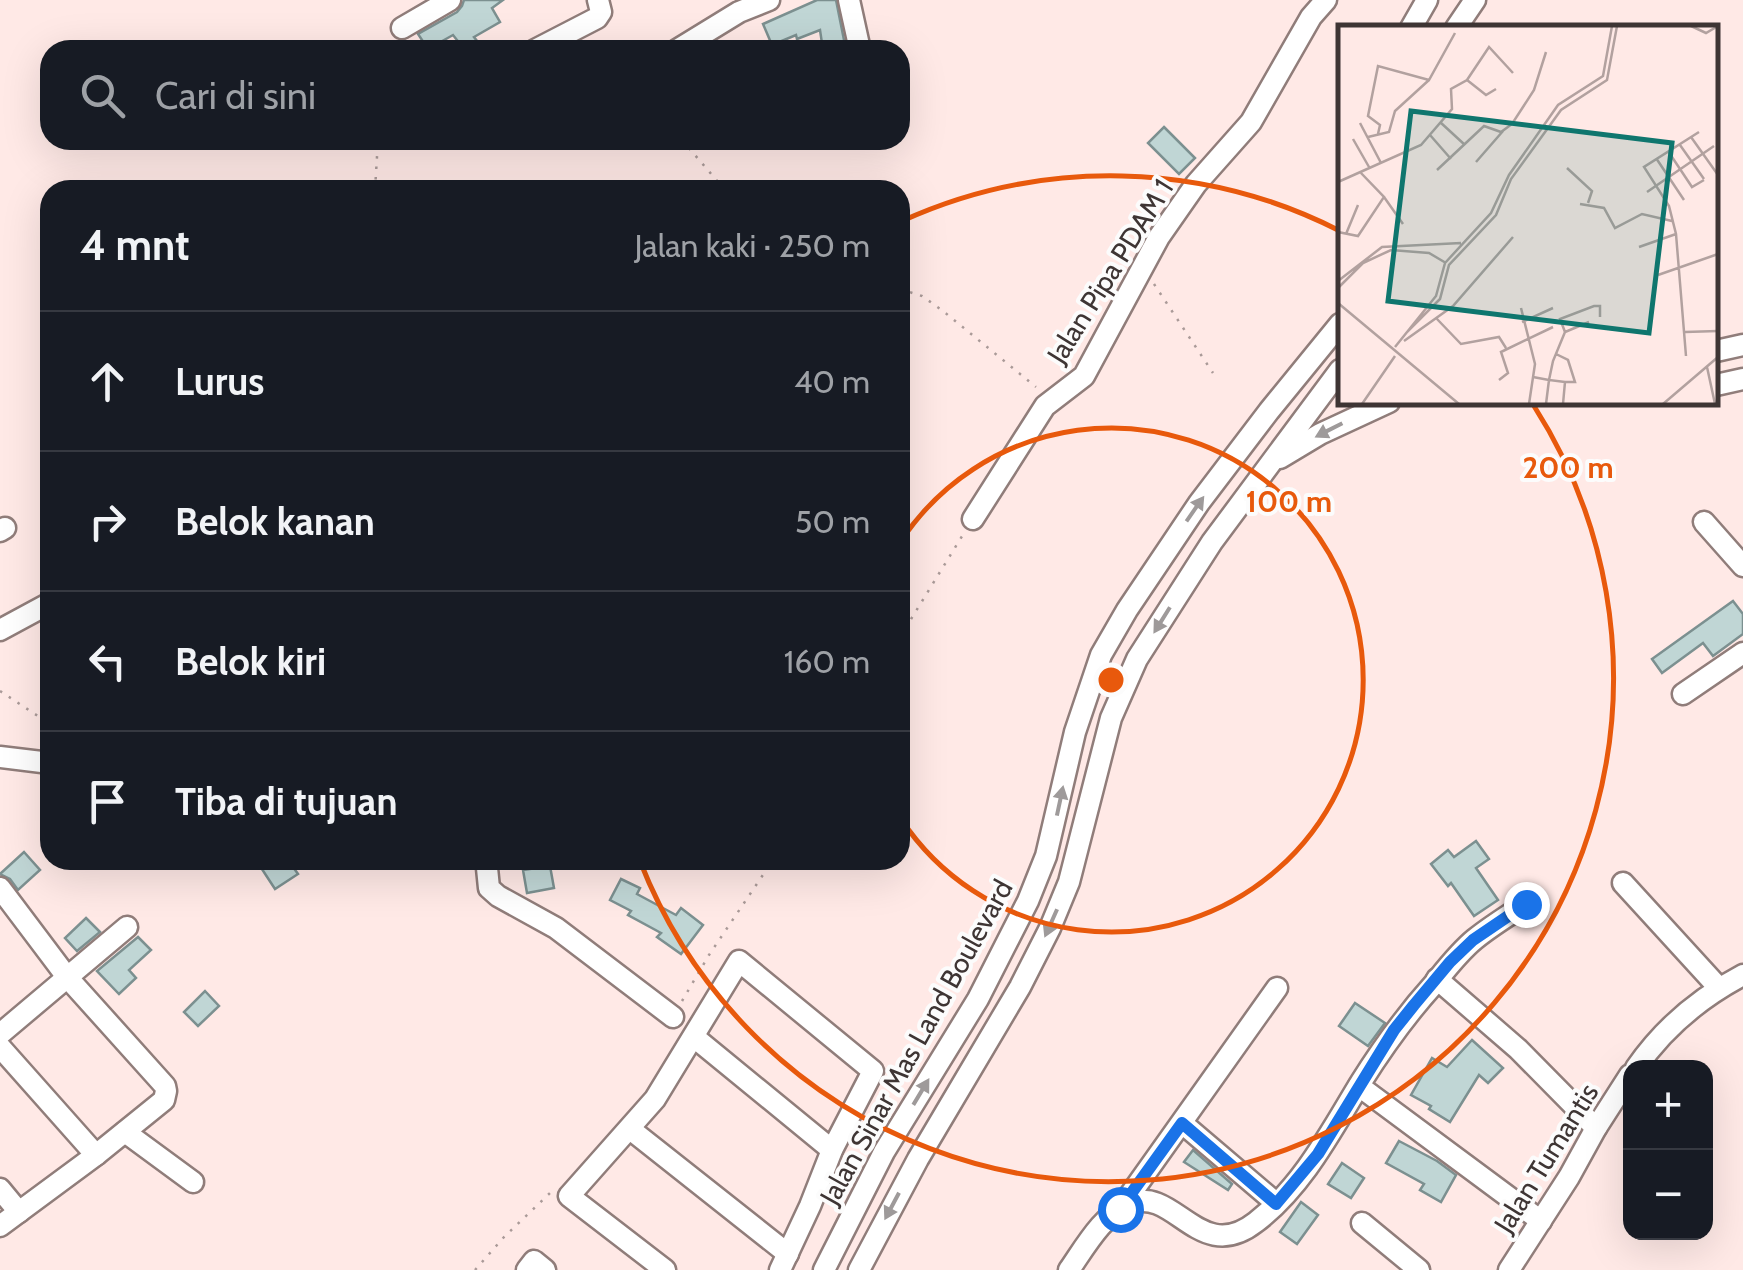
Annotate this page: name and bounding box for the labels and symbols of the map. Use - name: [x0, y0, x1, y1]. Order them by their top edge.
- inset map: [1338, 25, 1718, 405]
- street label: Jalan Pipa PDAM 1: [1039, 173, 1180, 370]
- one-way arrow: [1314, 421, 1343, 438]
- text: 200 m: [1522, 449, 1614, 486]
- text: 100 m: [1246, 483, 1332, 520]
- one-way arrow: [1185, 496, 1204, 523]
- one-way arrow: [1153, 606, 1172, 633]
- centre of rings: [1093, 662, 1129, 698]
- one-way arrow: [1053, 785, 1068, 816]
- street label: Jalan Sinar Mas Land Boulevard: [812, 874, 1020, 1211]
- route end: [1504, 882, 1550, 928]
- one-way arrow: [1043, 908, 1059, 938]
- street label: Jalan Tumantis: [1486, 1077, 1605, 1240]
- one-way arrow: [912, 1078, 929, 1106]
- route start: [1098, 1187, 1144, 1233]
- one-way arrow: [884, 1192, 901, 1221]

